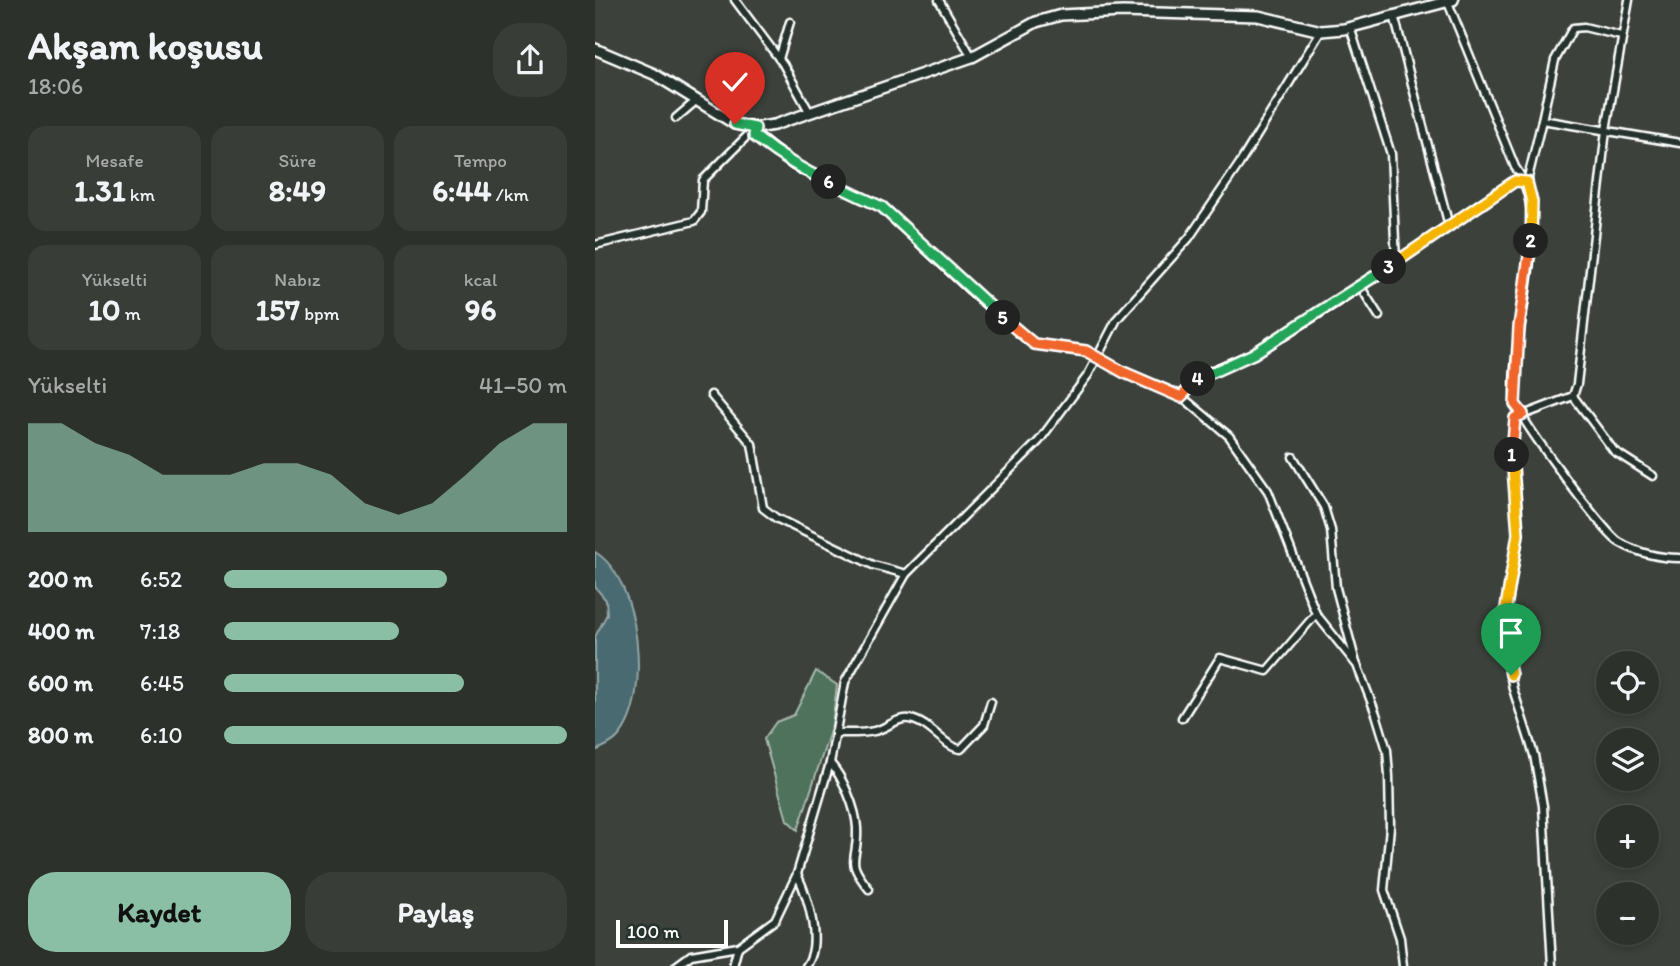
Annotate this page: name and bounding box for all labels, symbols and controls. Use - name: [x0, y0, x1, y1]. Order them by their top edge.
- text: Akşam koşusu: [28, 23, 263, 69]
- button: share: [493, 23, 567, 97]
- pin: [705, 52, 765, 124]
- icon: check: [716, 63, 754, 101]
- text: 18:06: [28, 72, 83, 100]
- text: Mesafe: [85, 149, 144, 172]
- text: Süre: [279, 149, 316, 172]
- text: Tempo: [454, 149, 507, 172]
- pin: 6: [811, 164, 847, 200]
- text: 6: [823, 170, 834, 193]
- text: 1.31: [74, 172, 126, 209]
- text: 8:49: [269, 172, 326, 209]
- text: 6:44: [432, 172, 491, 209]
- text: km: [126, 183, 155, 206]
- text: /km: [491, 183, 529, 206]
- pin: 2: [1513, 224, 1549, 258]
- text: 2: [1526, 229, 1536, 252]
- pin: 3: [1371, 250, 1407, 284]
- text: 3: [1383, 255, 1394, 278]
- text: Yükselti: [82, 268, 147, 291]
- text: Nabız: [274, 268, 321, 291]
- text: kcal: [464, 268, 497, 291]
- text: 10: [88, 291, 121, 328]
- text: 157: [255, 291, 300, 328]
- text: 96: [465, 291, 496, 328]
- pin: 5: [985, 300, 1021, 336]
- text: m: [121, 302, 141, 325]
- text: bpm: [300, 302, 340, 325]
- text: 5: [998, 306, 1007, 329]
- pin: 4: [1181, 362, 1215, 396]
- text: 4: [1192, 367, 1203, 390]
- text: Yükselti: [28, 371, 107, 399]
- text: 41–50 m: [479, 371, 567, 399]
- pin: 1: [1495, 438, 1529, 472]
- text: 1: [1507, 443, 1516, 466]
- text: 200 m: [28, 565, 93, 593]
- text: 6:52: [140, 565, 182, 593]
- pin: [1481, 603, 1541, 675]
- icon: arrive: [1492, 614, 1530, 652]
- text: 400 m: [28, 617, 95, 645]
- text: 7:18: [140, 617, 180, 645]
- map controls: [1596, 651, 1659, 945]
- button: locate: [1596, 651, 1659, 714]
- text: 600 m: [28, 669, 93, 697]
- text: 6:45: [140, 669, 184, 697]
- text: 800 m: [28, 721, 93, 749]
- text: 6:10: [140, 721, 183, 749]
- button: layers: [1596, 728, 1659, 791]
- button: +: [1596, 805, 1659, 868]
- button: Kaydet: [28, 872, 291, 952]
- button: Paylaş: [305, 872, 567, 952]
- button: −: [1596, 882, 1659, 945]
- scale bar: [616, 917, 728, 949]
- text: 100 m: [627, 920, 679, 943]

